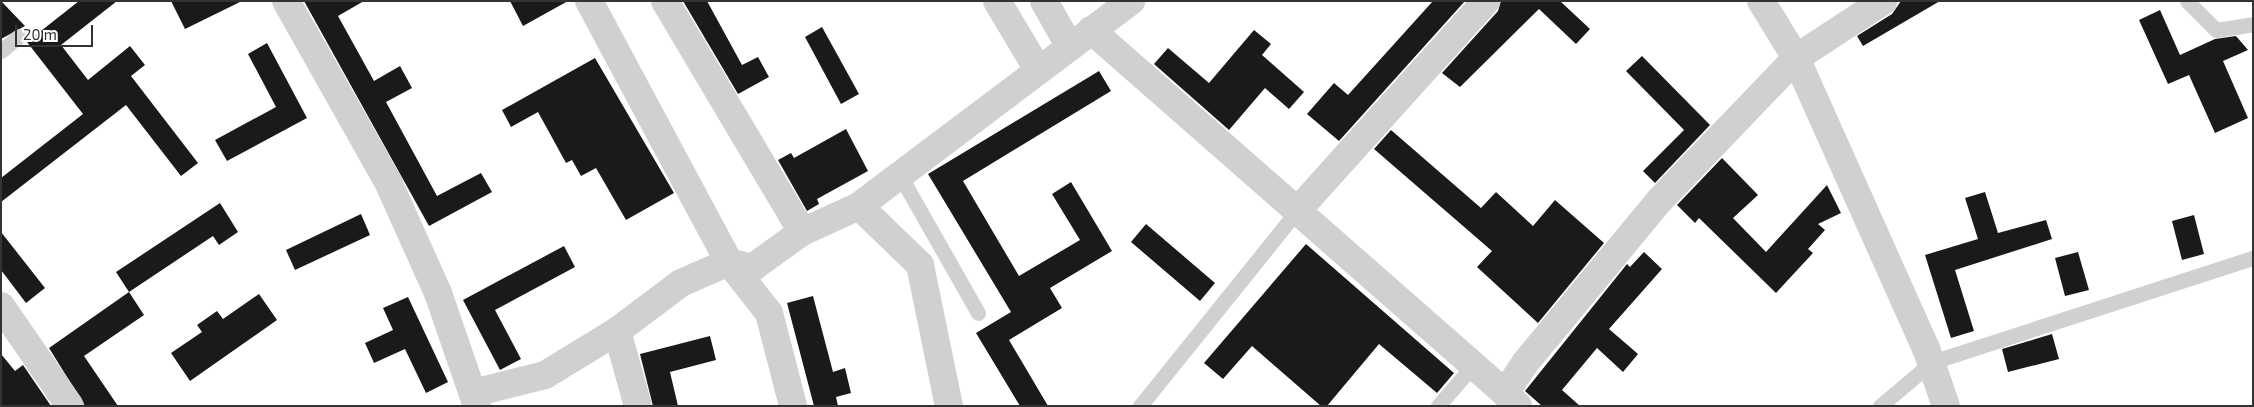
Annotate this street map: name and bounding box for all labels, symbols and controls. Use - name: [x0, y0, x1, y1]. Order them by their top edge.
- scale bar: [18, 15, 95, 47]
- text: 20 m: [23, 25, 57, 43]

